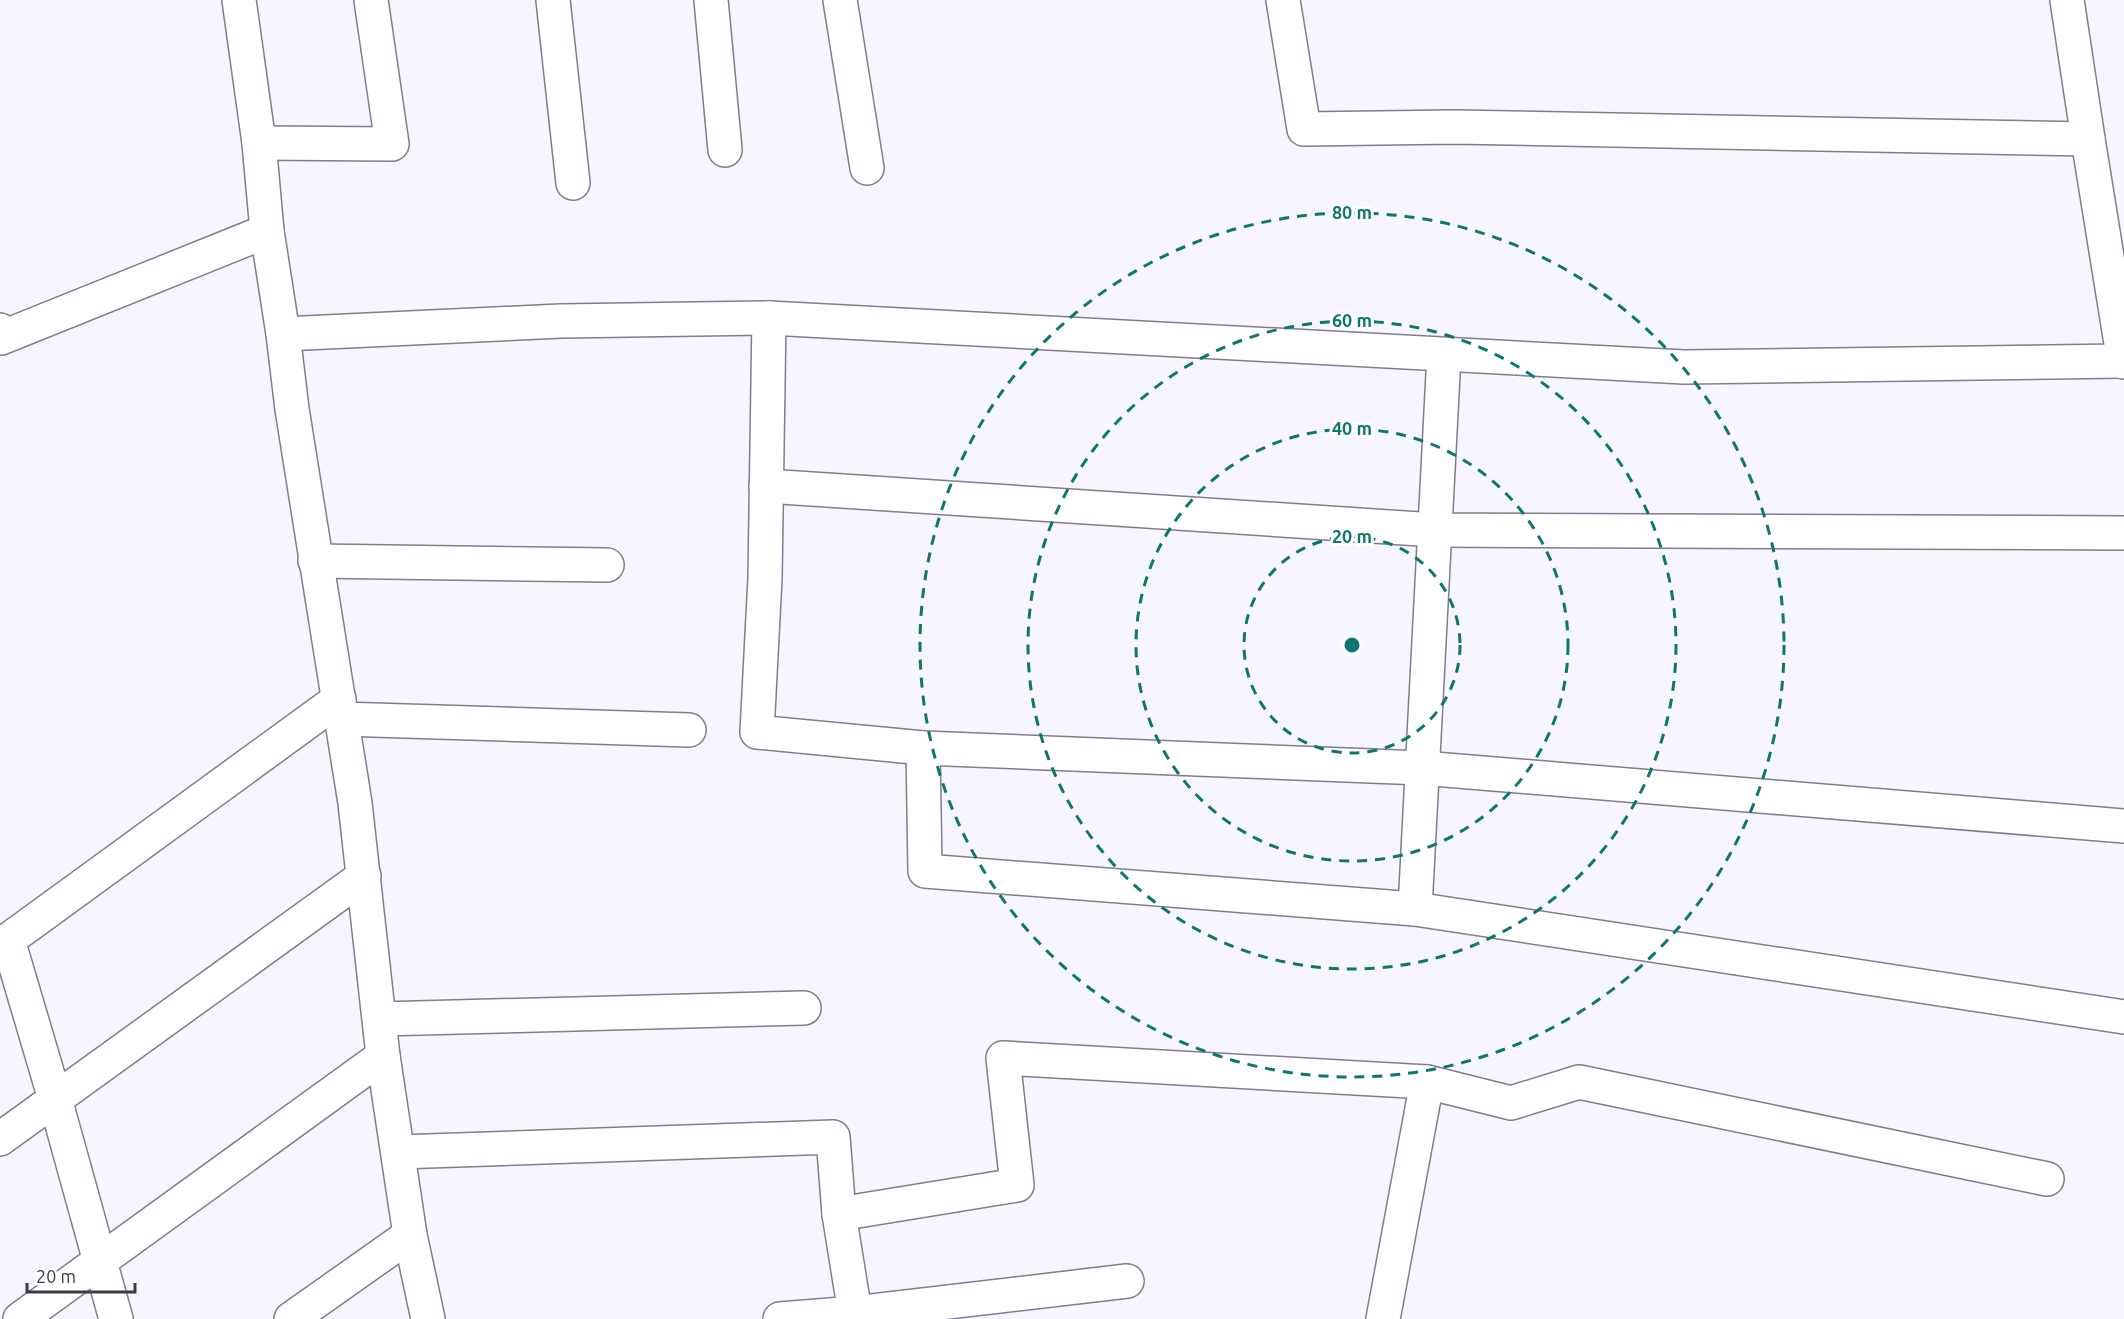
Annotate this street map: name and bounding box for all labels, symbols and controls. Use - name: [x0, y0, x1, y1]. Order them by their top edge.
- text: 80 m: [1332, 202, 1372, 222]
- text: 60 m: [1332, 310, 1372, 330]
- text: 40 m: [1332, 418, 1372, 438]
- text: 20 m: [1332, 526, 1372, 546]
- centre of rings: [1342, 635, 1362, 655]
- scale bar: [27, 1256, 135, 1294]
- text: 20 m: [36, 1266, 76, 1286]

